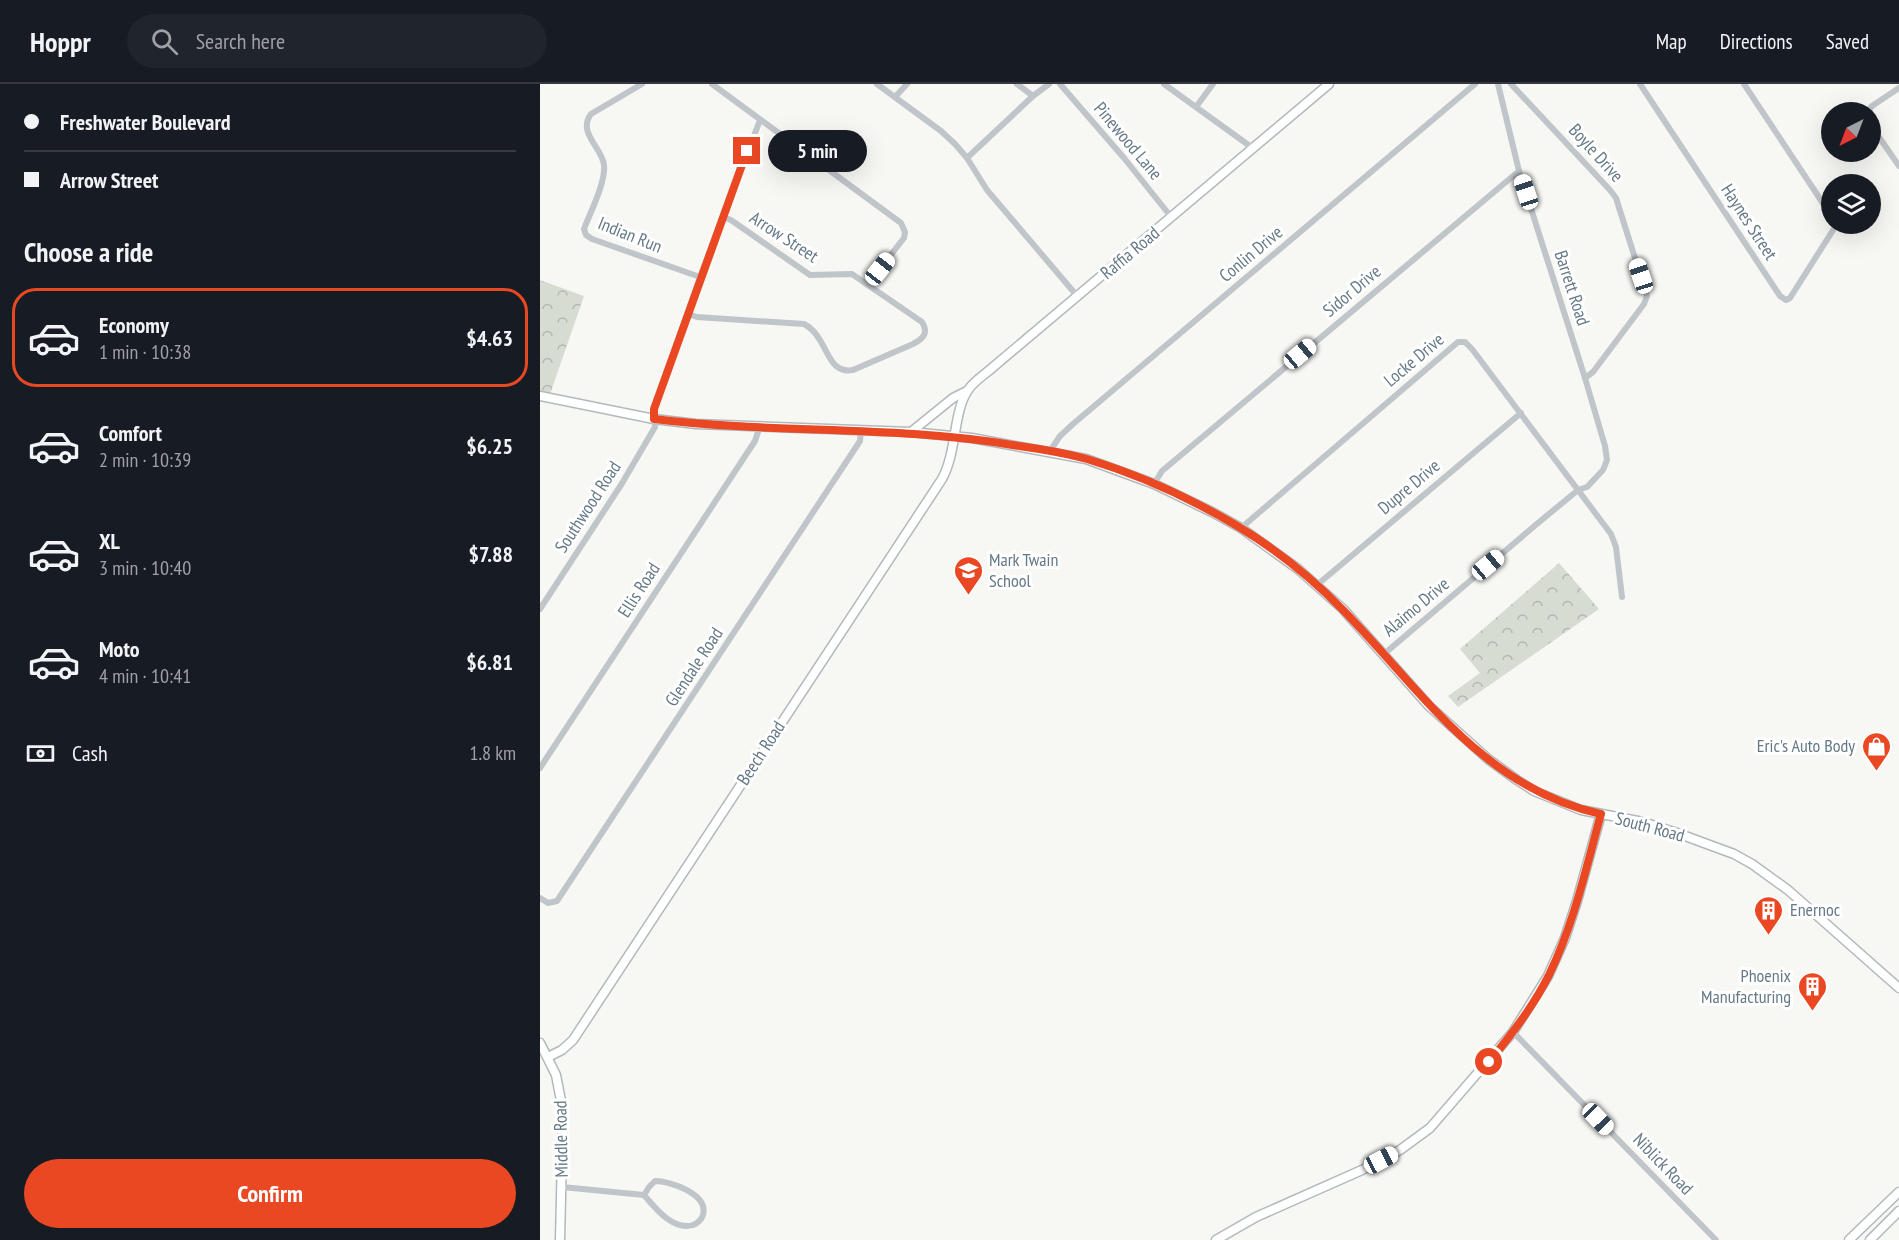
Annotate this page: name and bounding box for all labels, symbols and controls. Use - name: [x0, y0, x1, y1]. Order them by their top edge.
- search box: [127, 14, 547, 68]
- text: Hoppr: [30, 23, 91, 60]
- icon: search: [148, 25, 181, 58]
- text: Search here: [196, 27, 285, 55]
- text: Map: [1656, 28, 1687, 55]
- text: Directions: [1720, 28, 1793, 55]
- text: Saved: [1826, 28, 1869, 55]
- street label: Pinewood Lane: [1089, 97, 1168, 184]
- north arrow: [1821, 102, 1881, 162]
- map controls: [1821, 102, 1881, 234]
- text: Freshwater Boulevard: [60, 108, 231, 136]
- street label: Boyle Drive: [1564, 119, 1629, 187]
- callout: 5 min: [768, 130, 867, 172]
- route end: [733, 137, 760, 164]
- text: 5 min: [797, 138, 838, 164]
- text: Arrow Street: [60, 166, 158, 194]
- car: [1512, 172, 1540, 212]
- button: layers: [1821, 174, 1881, 234]
- street label: Haynes Street: [1716, 179, 1783, 264]
- street label: Arrow Street: [746, 206, 823, 267]
- street label: Indian Run: [595, 211, 666, 258]
- street label: Conlin Drive: [1214, 220, 1287, 287]
- street label: Raffia Road: [1095, 221, 1164, 284]
- text: Choose a ride: [24, 235, 153, 269]
- street label: Barrett Road: [1550, 247, 1595, 328]
- car: [862, 249, 898, 289]
- car: [1627, 256, 1655, 296]
- street label: Sidor Drive: [1318, 260, 1385, 321]
- icon: car: [27, 311, 81, 365]
- text: Economy: [99, 311, 169, 339]
- text: $4.63: [466, 324, 513, 352]
- street label: Locke Drive: [1379, 328, 1449, 391]
- car: [1280, 336, 1320, 372]
- text: 1 min · 10:38: [99, 339, 191, 365]
- icon: car: [27, 419, 81, 473]
- text: Comfort: [99, 419, 162, 447]
- text: $6.25: [466, 432, 513, 460]
- text: 2 min · 10:39: [99, 447, 191, 473]
- street label: Dupre Drive: [1373, 454, 1444, 519]
- street label: Southwood Road: [549, 457, 626, 557]
- icon: car: [27, 527, 81, 581]
- text: XL: [99, 527, 120, 555]
- text: $7.88: [468, 540, 513, 568]
- car: [1468, 547, 1508, 583]
- place label: Mark Twain School: [989, 548, 1058, 592]
- school or university icon: Mark Twain School: [952, 554, 984, 596]
- text: 3 min · 10:40: [99, 555, 191, 581]
- street label: Ellis Road: [612, 558, 665, 621]
- street label: Alaimo Drive: [1378, 572, 1454, 641]
- street label: Glendale Road: [660, 623, 728, 711]
- icon: car: [27, 635, 81, 689]
- text: Moto: [99, 635, 140, 663]
- text: $6.81: [466, 648, 513, 676]
- text: 4 min · 10:41: [99, 663, 191, 689]
- street label: Beech Road: [731, 716, 790, 789]
- shop icon: Eric's Auto Body: [1860, 730, 1892, 772]
- place label: Eric's Auto Body: [1757, 734, 1855, 757]
- icon: cash: [24, 737, 57, 770]
- text: Cash: [72, 739, 108, 767]
- text: 1.8 km: [469, 740, 516, 766]
- street label: South Road: [1613, 806, 1687, 847]
- building icon: Enernoc: [1753, 894, 1785, 936]
- place label: Enernoc: [1790, 898, 1841, 921]
- place label: Phoenix Manufacturing: [1701, 964, 1792, 1008]
- building icon: Phoenix Manufacturing: [1796, 970, 1828, 1012]
- route start: [1475, 1048, 1502, 1075]
- street label: Middle Road: [548, 1100, 573, 1178]
- car: [1579, 1100, 1617, 1138]
- street label: Niblick Road: [1628, 1128, 1698, 1199]
- car: [1361, 1144, 1401, 1176]
- button: Confirm: [24, 1159, 516, 1228]

